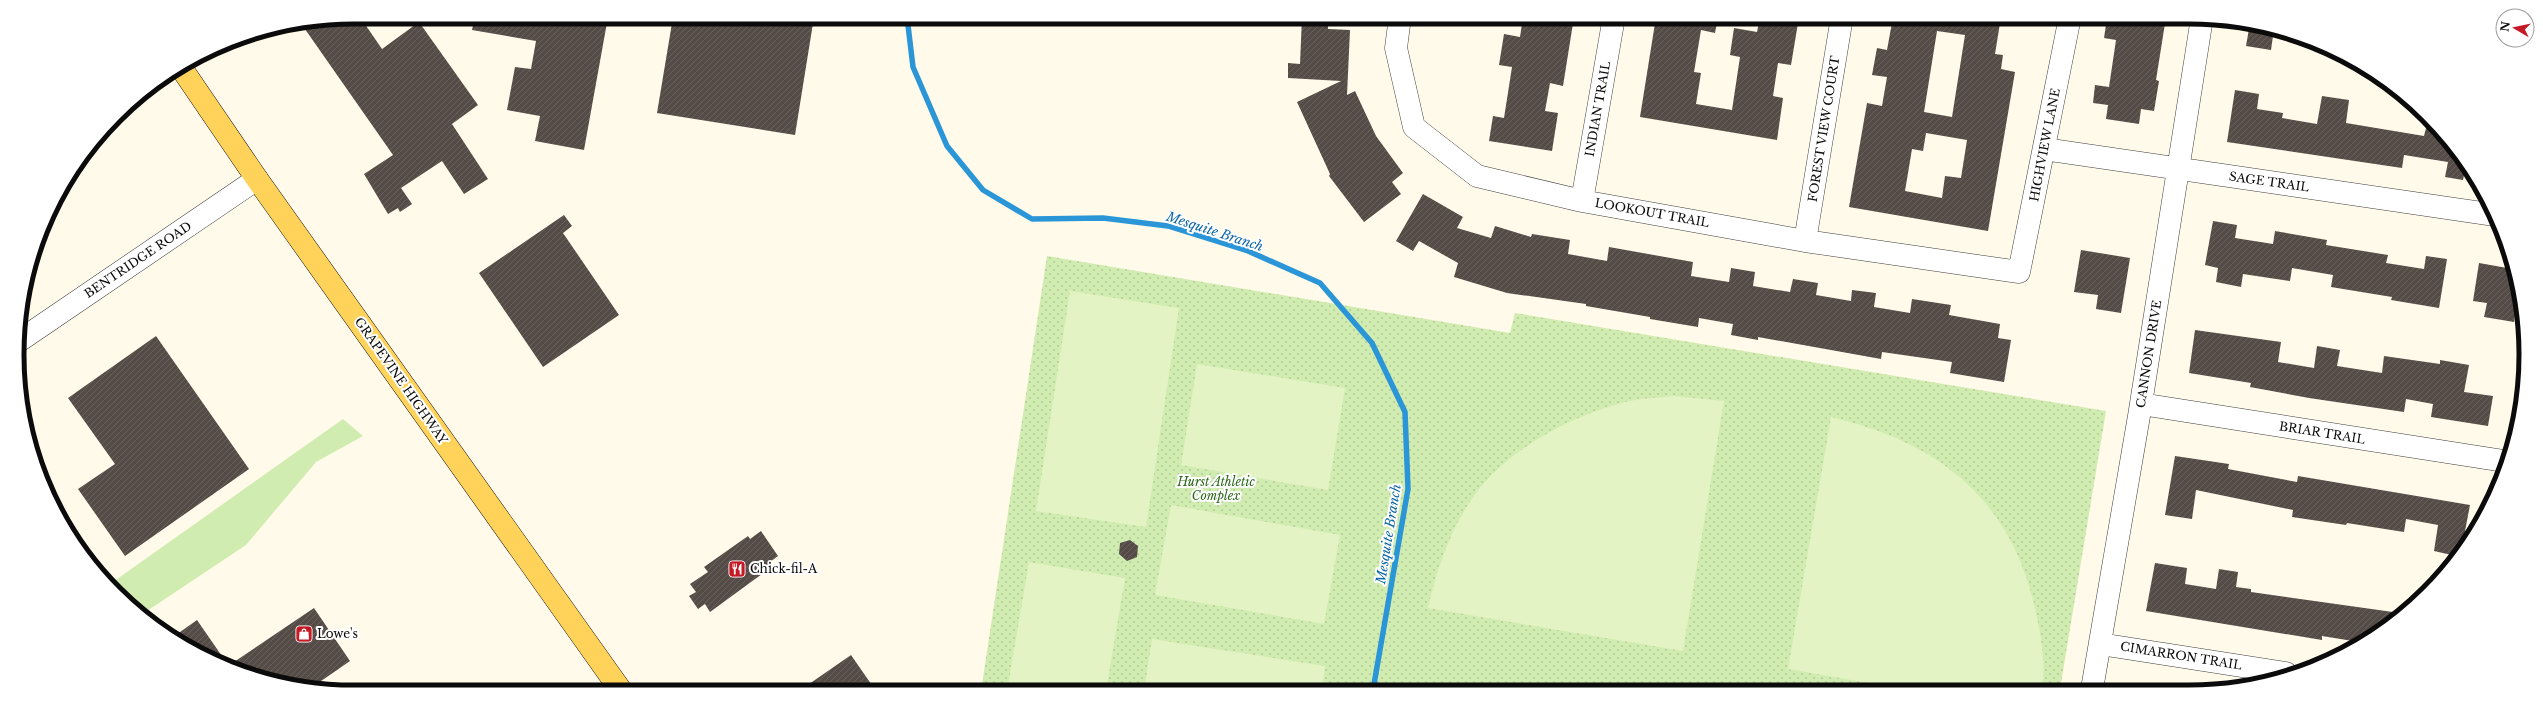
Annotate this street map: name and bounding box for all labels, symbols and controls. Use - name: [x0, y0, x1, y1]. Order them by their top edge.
- north arrow: [2495, 8, 2535, 48]
- text: N: [2497, 20, 2513, 33]
- street label: FOREST VIEW COURT: [1805, 55, 1843, 203]
- street label: INDIAN TRAIL: [1582, 60, 1613, 158]
- street label: HIGHVIEW LANE: [2026, 87, 2063, 203]
- street label: SAGE TRAIL: [2228, 168, 2310, 195]
- street label: LOOKOUT TRAIL: [1594, 195, 1711, 230]
- water label: Mesquite Branch: [1163, 208, 1265, 255]
- street label: BENTRIDGE ROAD: [81, 218, 194, 301]
- street label: CANNON DRIVE: [2133, 299, 2164, 409]
- street label: GRAPEVINE HIGHWAY: [352, 314, 451, 447]
- street label: BRIAR TRAIL: [2278, 418, 2366, 447]
- park label: Hurst Athletic Complex: [1176, 474, 1255, 503]
- water label: Mesquite Branch: [1372, 483, 1405, 586]
- restaurant icon: Chick-fil-A: [727, 559, 747, 579]
- place label: Chick-fil-A: [750, 561, 818, 576]
- shop icon: Lowe's: [294, 624, 314, 644]
- place label: Lowe's: [317, 626, 358, 641]
- street label: CIMARRON TRAIL: [2119, 638, 2243, 673]

